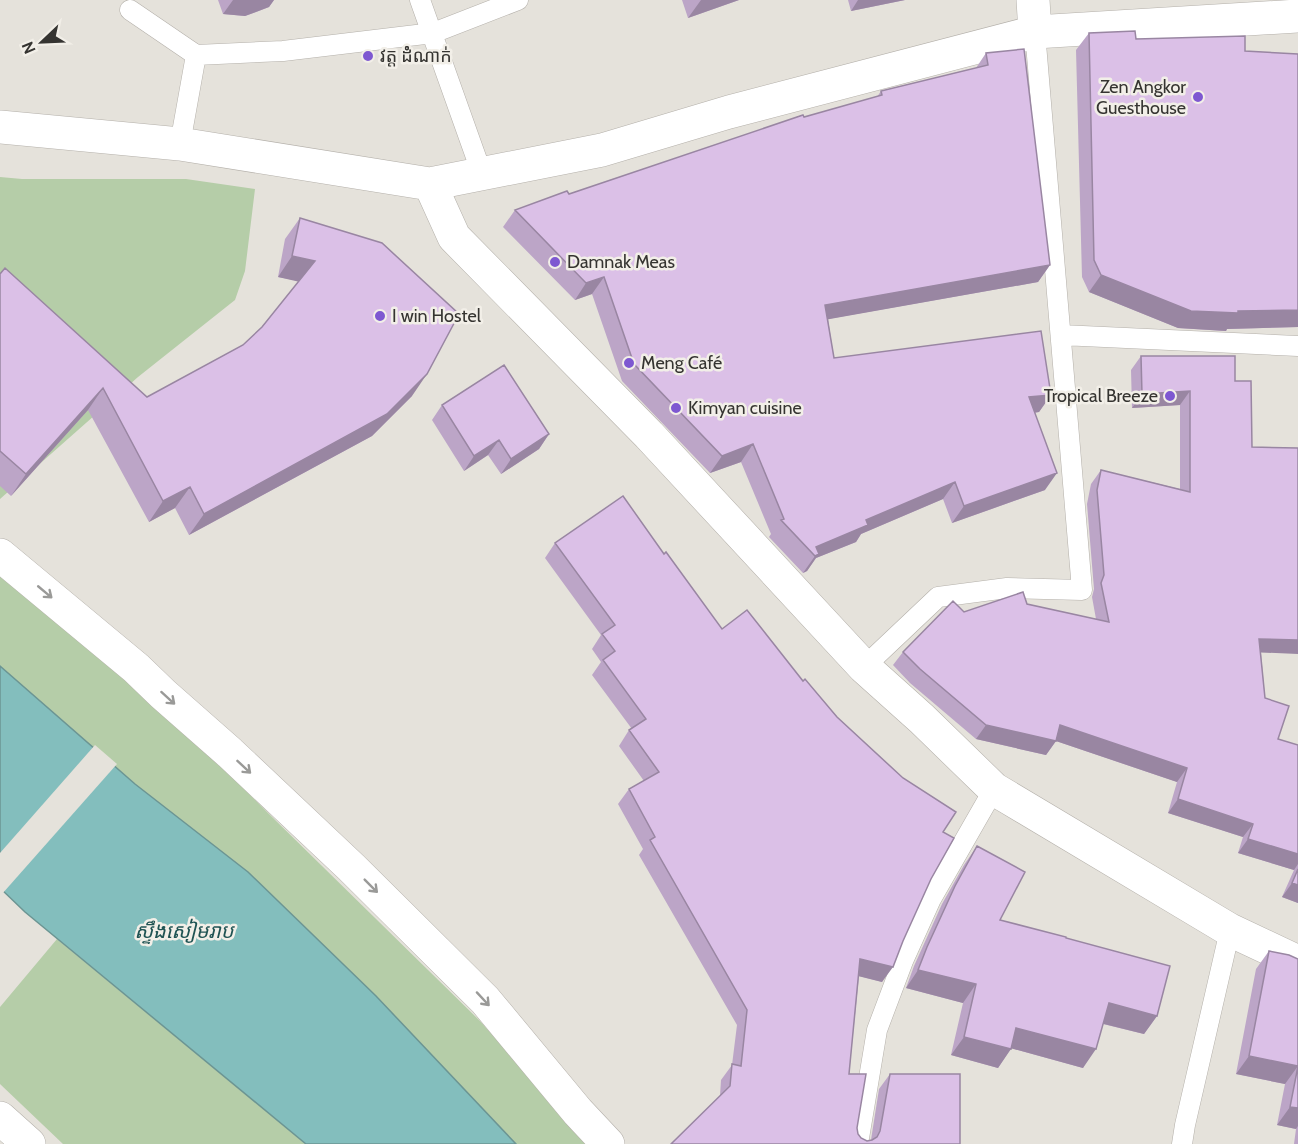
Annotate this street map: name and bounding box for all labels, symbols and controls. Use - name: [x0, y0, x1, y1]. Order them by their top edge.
- north arrow: [12, 12, 72, 72]
- text: N: [18, 39, 40, 57]
- place label: វត្ត ដំំណាក់: [380, 45, 452, 67]
- marker: វត្ត ដំំណាក់: [361, 49, 375, 63]
- place label: Zen Angkor Guesthouse: [1096, 76, 1186, 119]
- marker: Zen Angkor Guesthouse: [1191, 90, 1205, 104]
- place label: Damnak Meas: [567, 251, 675, 273]
- marker: Damnak Meas: [548, 255, 562, 269]
- place label: I win Hostel: [392, 305, 482, 327]
- marker: I win Hostel: [373, 309, 387, 323]
- place label: Meng Café: [641, 352, 722, 374]
- marker: Meng Café: [622, 356, 636, 370]
- place label: Tropical Breeze: [1044, 385, 1158, 407]
- marker: Tropical Breeze: [1163, 389, 1177, 403]
- place label: Kimyan cuisine: [688, 397, 802, 419]
- marker: Kimyan cuisine: [669, 401, 683, 415]
- one-way arrow: [37, 585, 52, 599]
- one-way arrow: [160, 691, 175, 705]
- one-way arrow: [237, 760, 252, 774]
- one-way arrow: [363, 879, 378, 894]
- water label: ស្ទឹងសៀមរាប: [134, 918, 236, 944]
- one-way arrow: [476, 991, 490, 1006]

